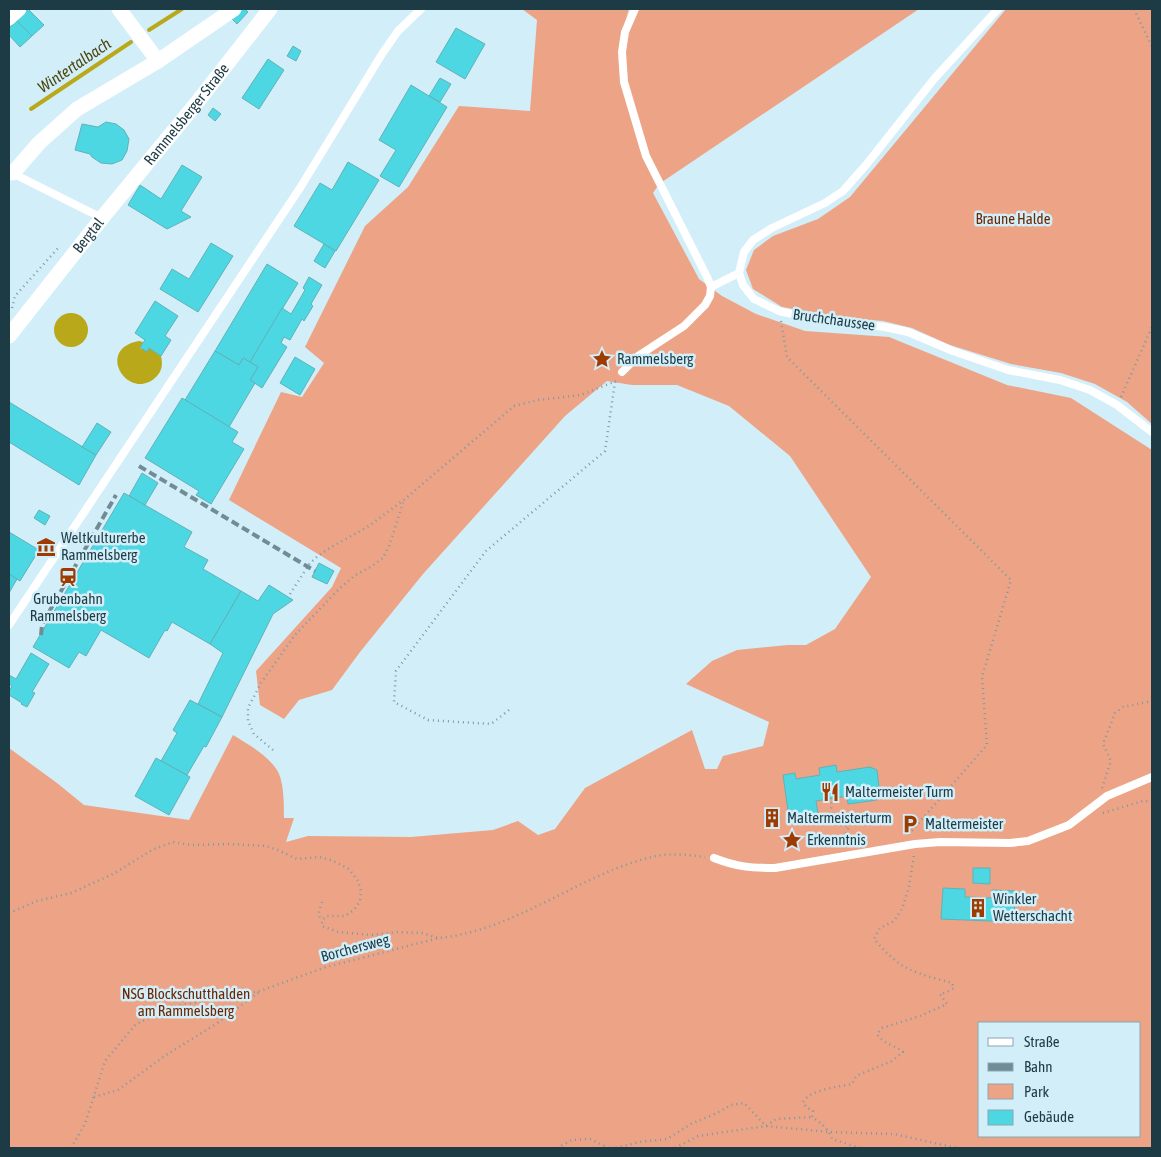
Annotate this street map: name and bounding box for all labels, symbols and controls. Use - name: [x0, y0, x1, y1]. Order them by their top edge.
- water label: Wintertalbach: [34, 34, 114, 96]
- street label: Rammelsberger Straße: [140, 60, 232, 168]
- park label: Braune Halde: [975, 210, 1051, 227]
- street label: Bergtal: [69, 214, 107, 256]
- street label: Bruchchaussee: [792, 305, 876, 334]
- place icon: Rammelsberg: [591, 348, 613, 370]
- place label: Rammelsberg: [617, 350, 694, 367]
- place label: Weltkulturerbe Rammelsberg: [61, 529, 146, 563]
- museum icon: Weltkulturerbe Rammelsberg: [35, 536, 57, 558]
- station icon: Grubenbahn Rammelsberg: [57, 566, 79, 588]
- place label: Grubenbahn Rammelsberg: [30, 590, 107, 624]
- restaurant icon: Maltermeister Turm: [819, 781, 841, 803]
- place label: Maltermeister Turm: [845, 783, 954, 800]
- building icon: Maltermeisterturm: [761, 807, 783, 829]
- place label: Maltermeisterturm: [787, 809, 892, 826]
- parking icon: Maltermeister: [899, 813, 921, 835]
- place label: Maltermeister: [925, 815, 1004, 832]
- place icon: Erkenntnis: [781, 829, 803, 851]
- place label: Erkenntnis: [807, 831, 866, 848]
- place label: Winkler Wetterschacht: [993, 890, 1072, 924]
- building icon: Winkler Wetterschacht: [967, 897, 989, 919]
- street label: Borchersweg: [319, 930, 391, 965]
- park label: NSG Blockschutthalden am Rammelsberg: [122, 985, 250, 1019]
- legend: [978, 1022, 1141, 1137]
- text: Straße: [1024, 1033, 1060, 1050]
- text: Bahn: [1024, 1058, 1053, 1075]
- text: Park: [1024, 1083, 1049, 1100]
- text: Gebäude: [1024, 1108, 1074, 1125]

